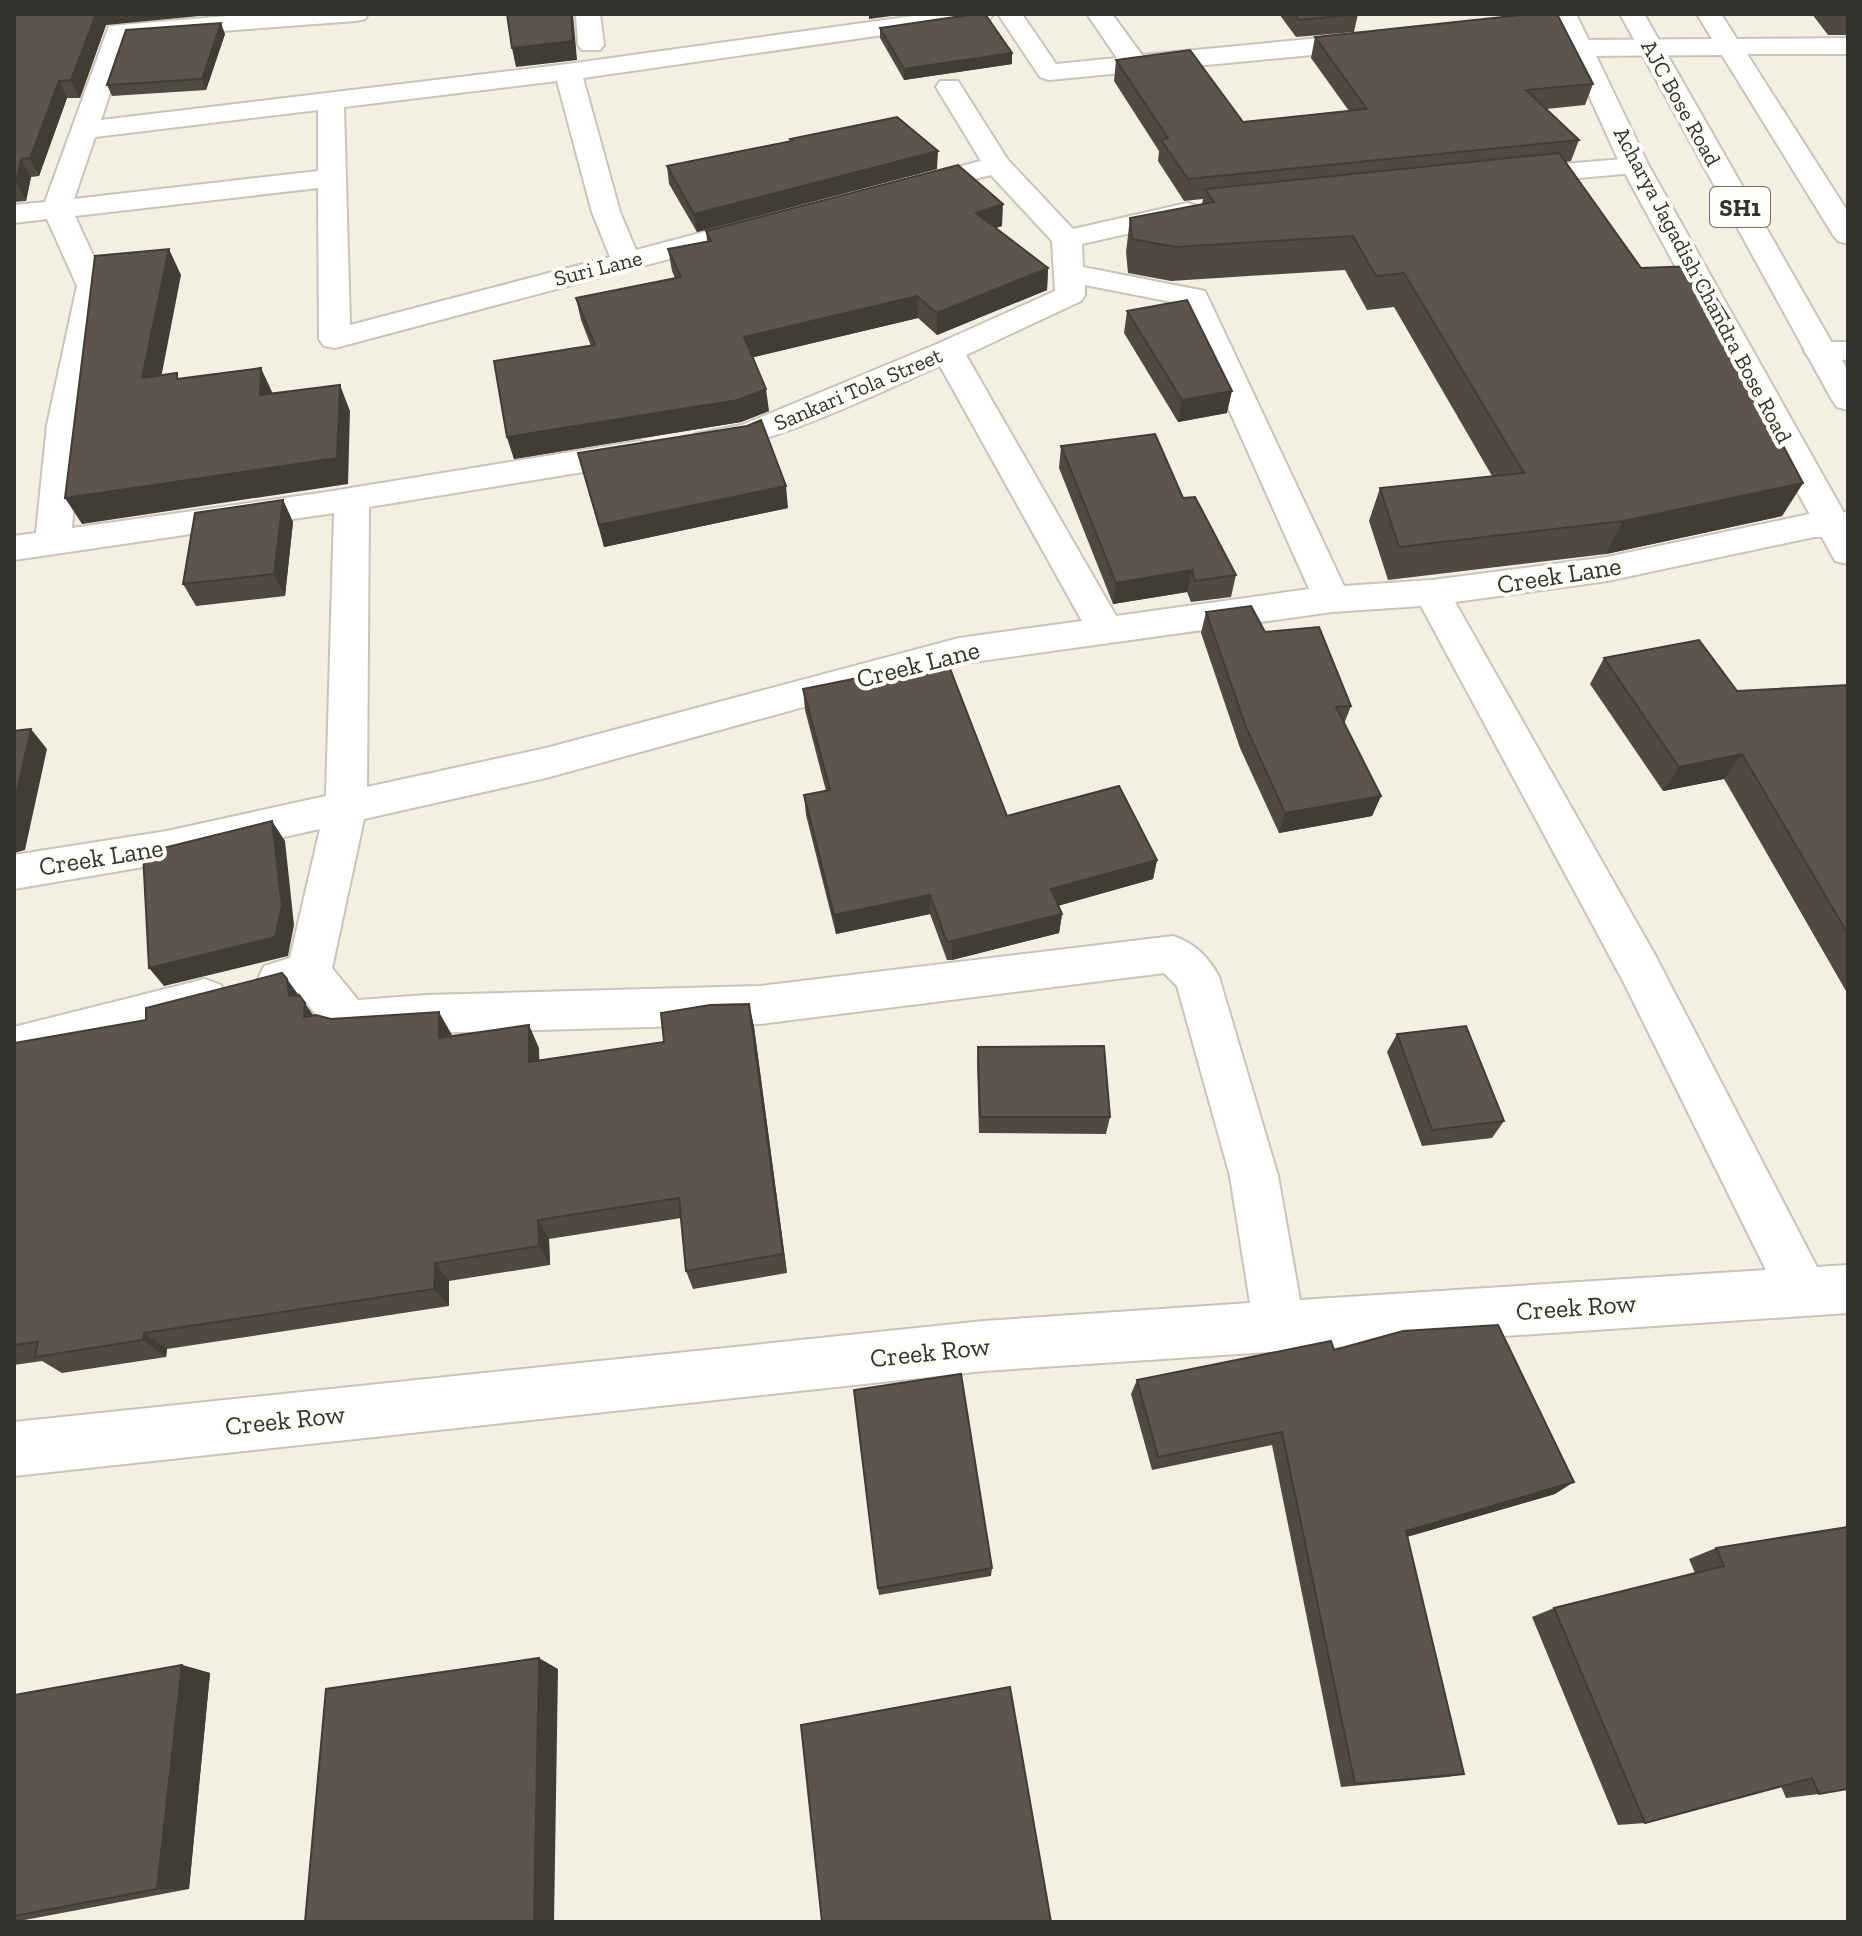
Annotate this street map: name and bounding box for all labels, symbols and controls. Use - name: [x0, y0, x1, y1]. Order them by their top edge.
- street label: AJC Bose Road: [1635, 35, 1727, 171]
- street label: Acharya Jagadish Chandra Bose Road: [1608, 122, 1798, 448]
- road number: SH1: [1710, 187, 1770, 227]
- street label: Suri Lane: [551, 244, 645, 292]
- street label: Sankari Tola Street: [770, 341, 947, 437]
- street label: Creek Lane: [1495, 549, 1623, 601]
- street label: Creek Lane: [853, 633, 983, 695]
- street label: Creek Lane: [37, 831, 165, 883]
- street label: Creek Row: [1515, 1287, 1637, 1327]
- street label: Creek Row: [869, 1330, 992, 1374]
- street label: Creek Row: [224, 1398, 347, 1442]

